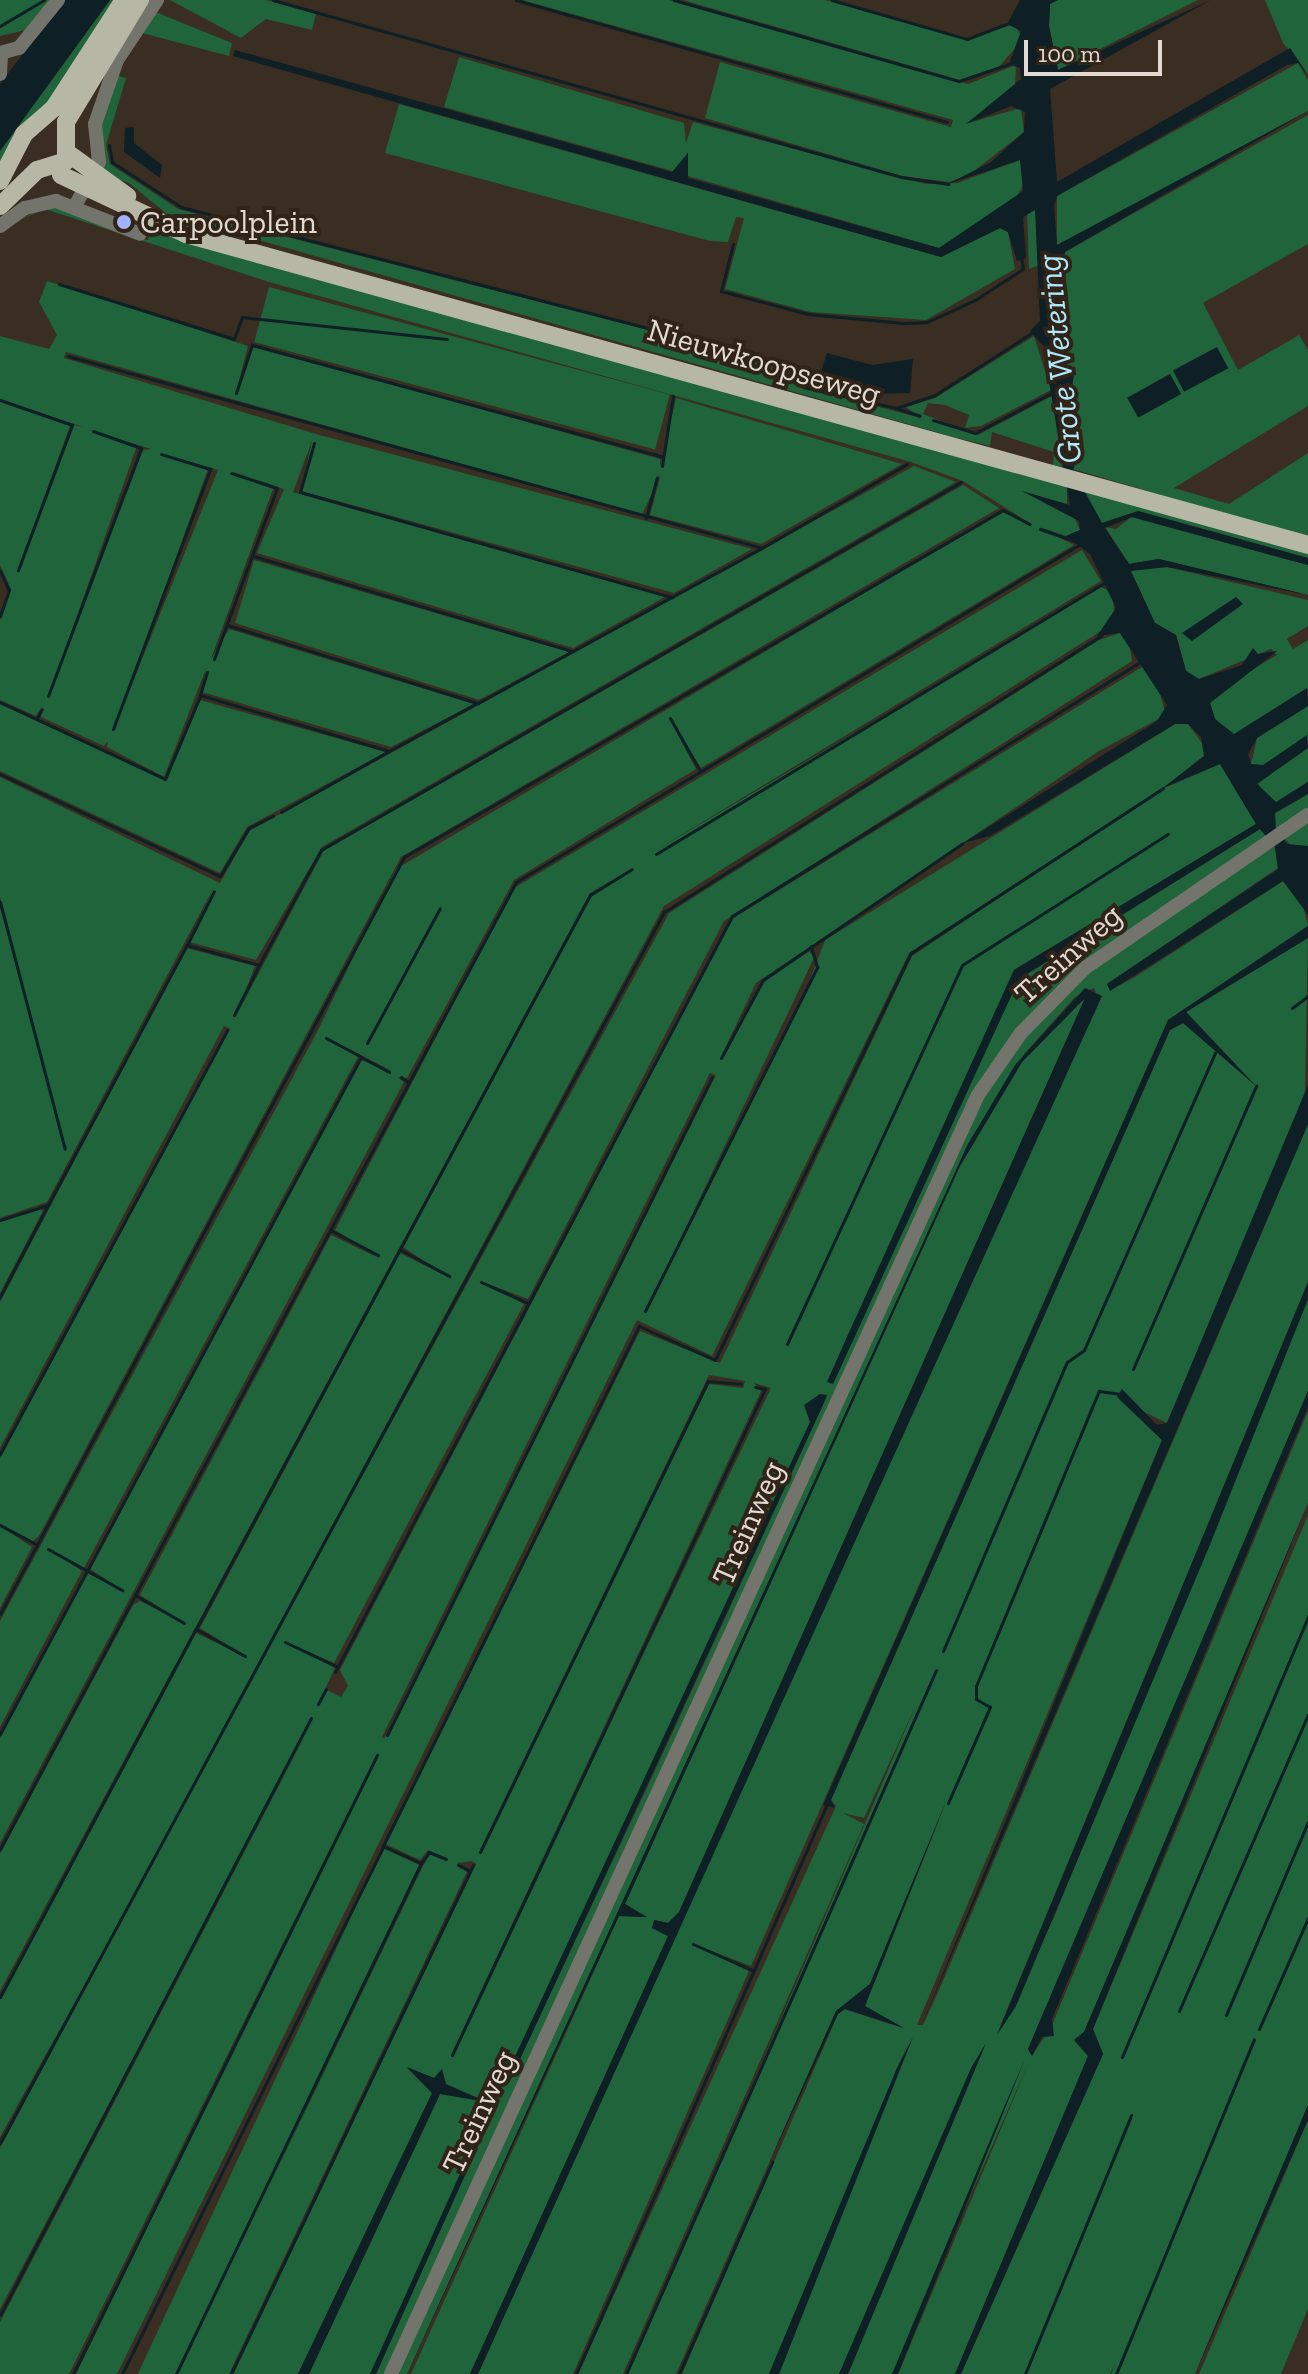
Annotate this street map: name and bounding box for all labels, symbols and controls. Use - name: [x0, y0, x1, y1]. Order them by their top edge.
- scale bar: [1028, 24, 1166, 74]
- text: 100 m: [1038, 39, 1101, 68]
- place label: Carpoolplein: [140, 203, 317, 241]
- marker: Carpoolplein: [115, 213, 133, 231]
- water label: Grote Wetering: [1028, 252, 1090, 466]
- street label: Nieuwkoopseweg: [643, 310, 885, 414]
- street label: Treinweg: [1006, 896, 1130, 1012]
- street label: Treinweg: [704, 1455, 792, 1591]
- street label: Treinweg: [434, 2044, 524, 2180]

